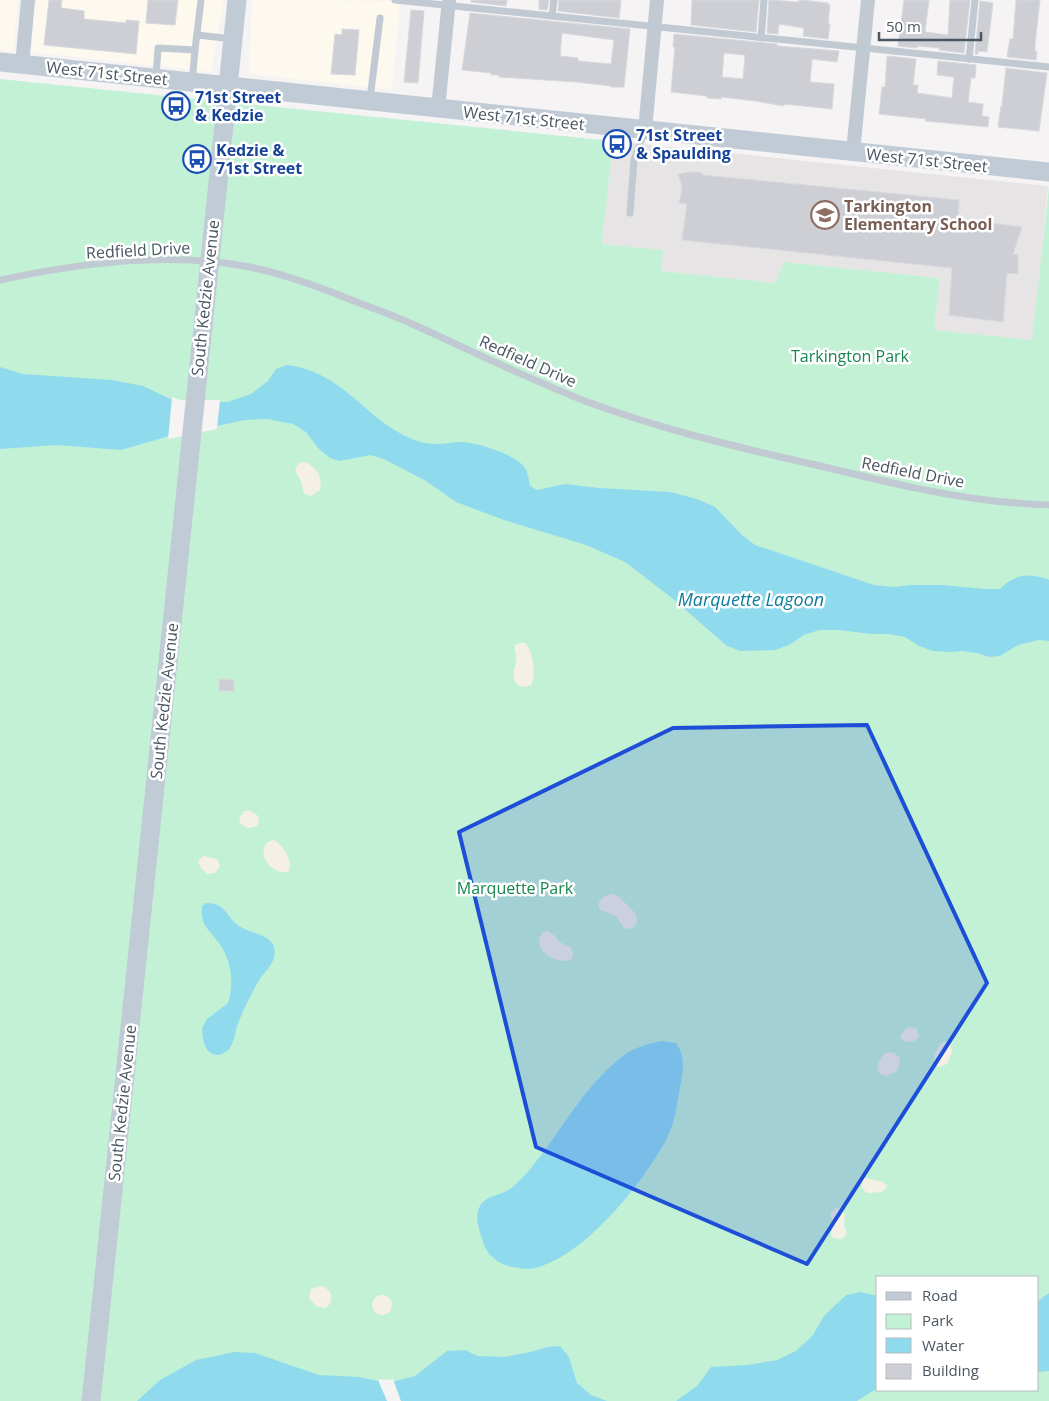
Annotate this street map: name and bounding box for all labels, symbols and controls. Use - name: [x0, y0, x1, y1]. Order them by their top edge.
- scale bar: [879, 10, 982, 42]
- text: 50 m: [886, 16, 921, 36]
- street label: West 71st Street: [45, 56, 169, 90]
- place label: 71st Street & Kedzie: [195, 86, 281, 126]
- bus stop icon: 71st Street & Kedzie: [161, 91, 191, 121]
- street label: West 71st Street: [462, 101, 586, 135]
- place label: 71st Street & Spaulding: [636, 124, 731, 164]
- bus stop icon: 71st Street & Spaulding: [602, 129, 632, 159]
- place label: Kedzie & 71st Street: [216, 139, 302, 179]
- street label: West 71st Street: [865, 143, 989, 177]
- bus stop icon: Kedzie & 71st Street: [182, 144, 212, 174]
- place label: Tarkington Elementary School: [844, 195, 992, 235]
- school or university icon: Tarkington Elementary School: [810, 200, 840, 230]
- street label: South Kedzie Avenue: [186, 219, 224, 377]
- street label: Redfield Drive: [85, 236, 191, 264]
- street label: Redfield Drive: [476, 330, 580, 392]
- park label: Tarkington Park: [791, 345, 910, 367]
- street label: Redfield Drive: [860, 451, 966, 493]
- water label: Marquette Lagoon: [678, 587, 824, 611]
- street label: South Kedzie Avenue: [145, 622, 183, 780]
- park label: Marquette Park: [457, 877, 574, 899]
- street label: South Kedzie Avenue: [103, 1024, 141, 1182]
- legend: [876, 1276, 1039, 1391]
- text: Road: [922, 1285, 958, 1305]
- text: Park: [922, 1310, 953, 1330]
- text: Water: [922, 1335, 964, 1355]
- text: Building: [922, 1360, 979, 1380]

